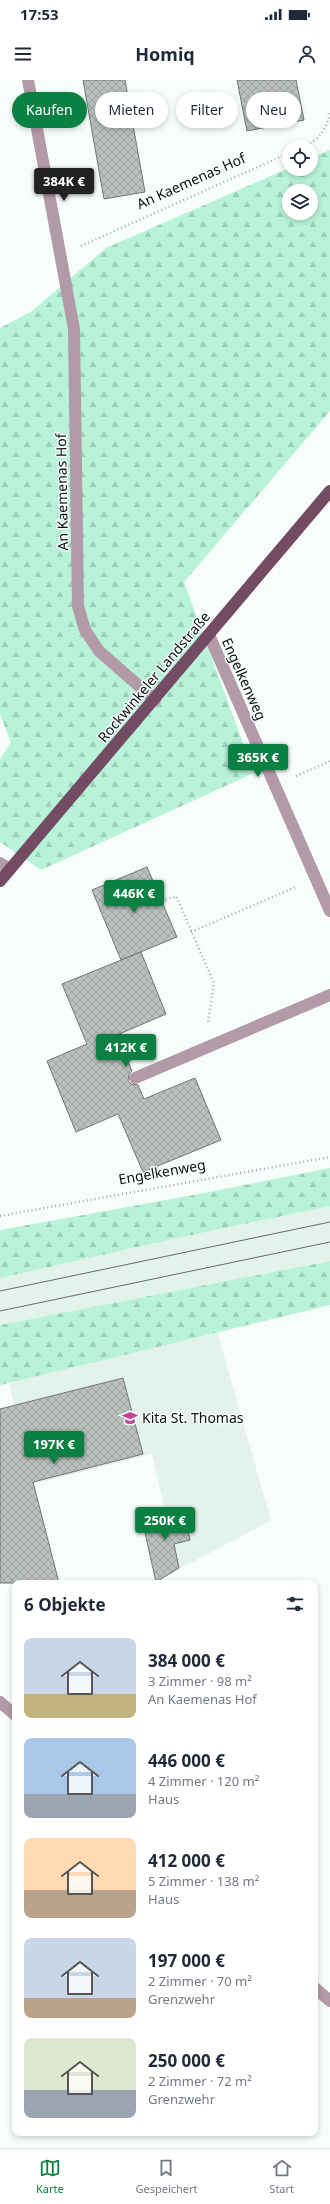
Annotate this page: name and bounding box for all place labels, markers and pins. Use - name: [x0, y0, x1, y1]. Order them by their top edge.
- pin: 384K €: [31, 168, 97, 202]
- pin: 365K €: [225, 744, 291, 778]
- pin: 446K €: [101, 880, 167, 914]
- pin: 412K €: [93, 1034, 159, 1068]
- place label: Kita St. Thomas: [142, 1408, 244, 1427]
- school or university icon: Kita St. Thomas: [121, 1409, 139, 1427]
- pin: 197K €: [21, 1431, 87, 1465]
- pin: 250K €: [132, 1507, 198, 1541]

